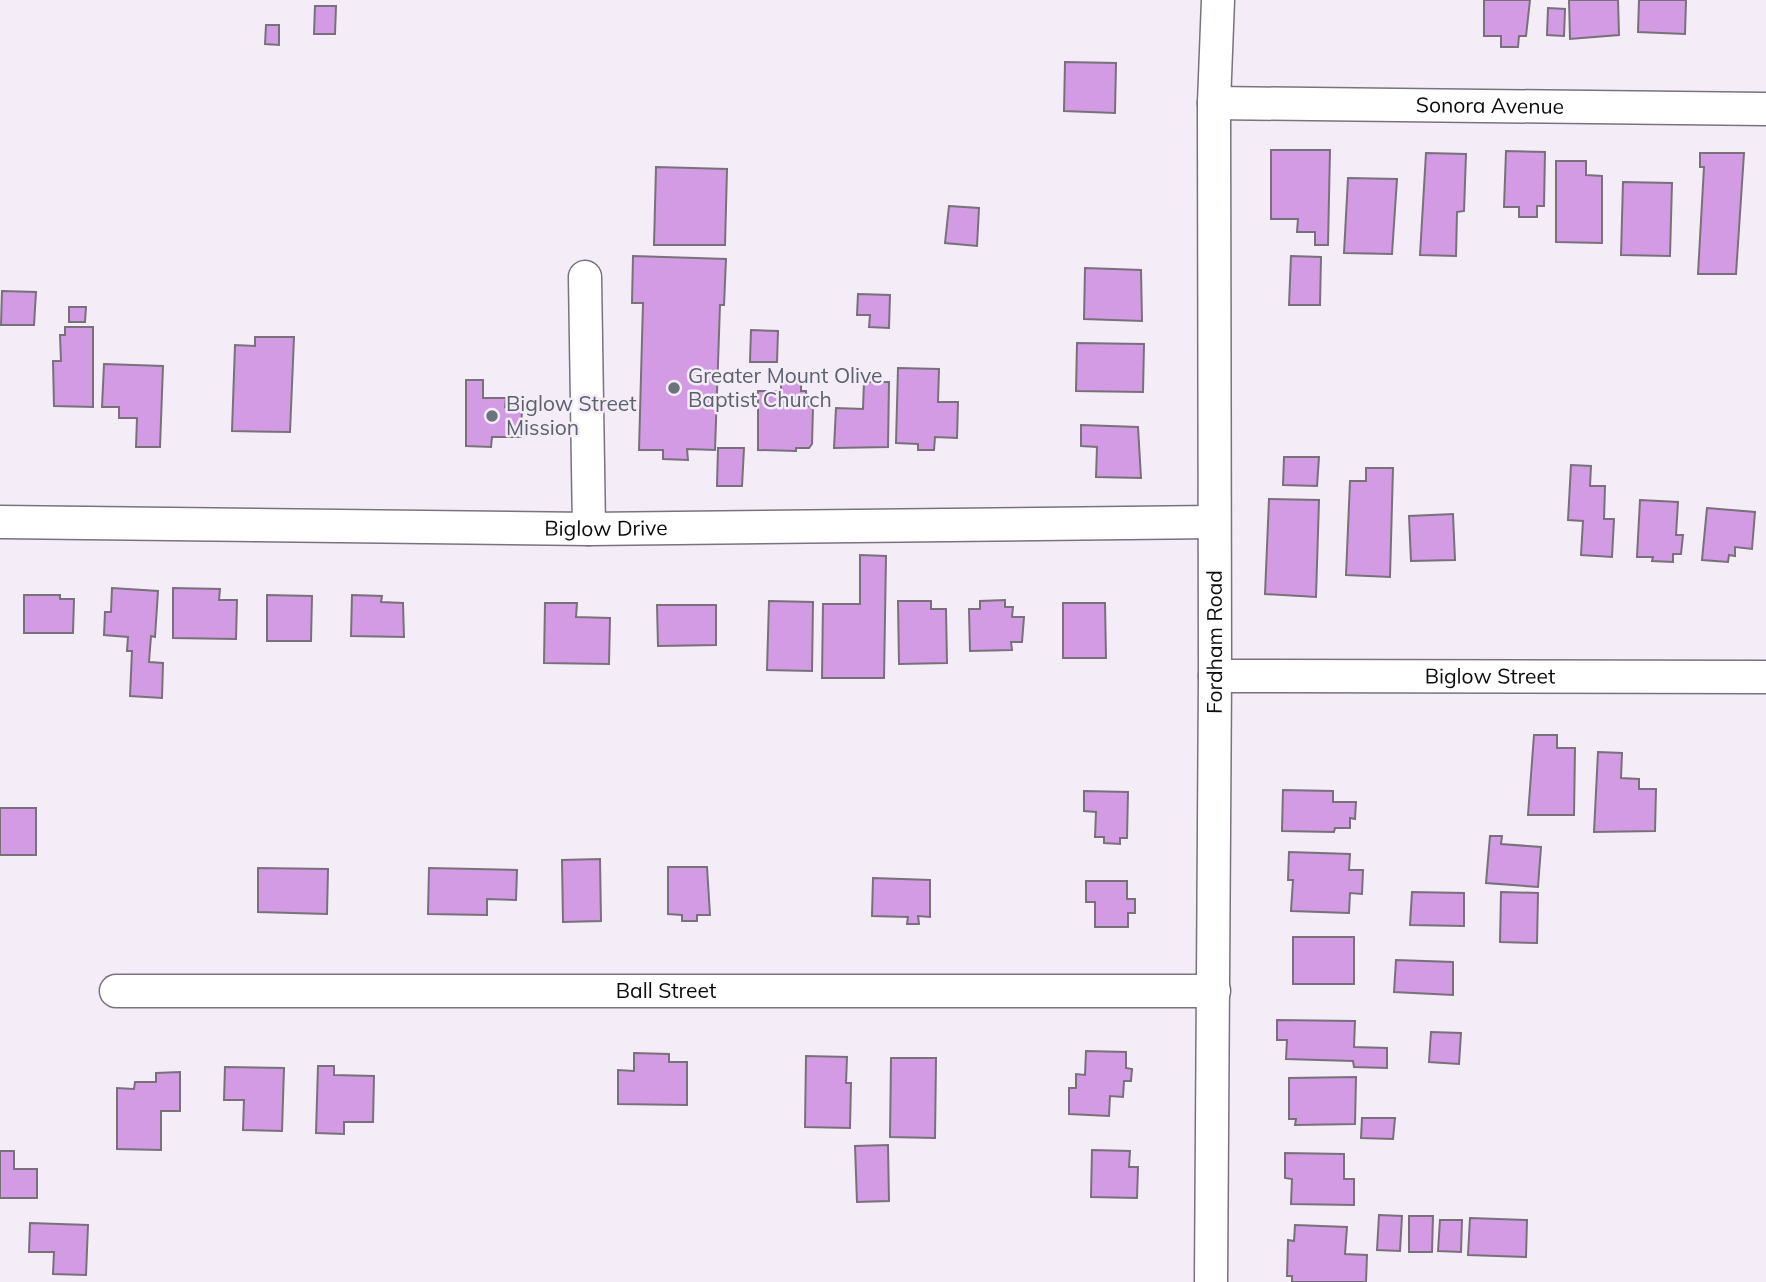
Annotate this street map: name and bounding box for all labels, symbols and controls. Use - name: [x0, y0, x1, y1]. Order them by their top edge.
- street label: Sonora Avenue: [1416, 91, 1564, 119]
- place label: Greater Mount Olive Baptist Church: [688, 362, 883, 412]
- marker: Greater Mount Olive Baptist Church: [666, 380, 682, 396]
- place label: Biglow Street Mission: [506, 390, 637, 440]
- marker: Biglow Street Mission: [484, 408, 500, 424]
- street label: Biglow Drive: [544, 514, 668, 541]
- street label: Fordham Road: [1201, 570, 1227, 714]
- street label: Biglow Street: [1425, 662, 1555, 689]
- street label: Ball Street: [616, 977, 716, 1003]

